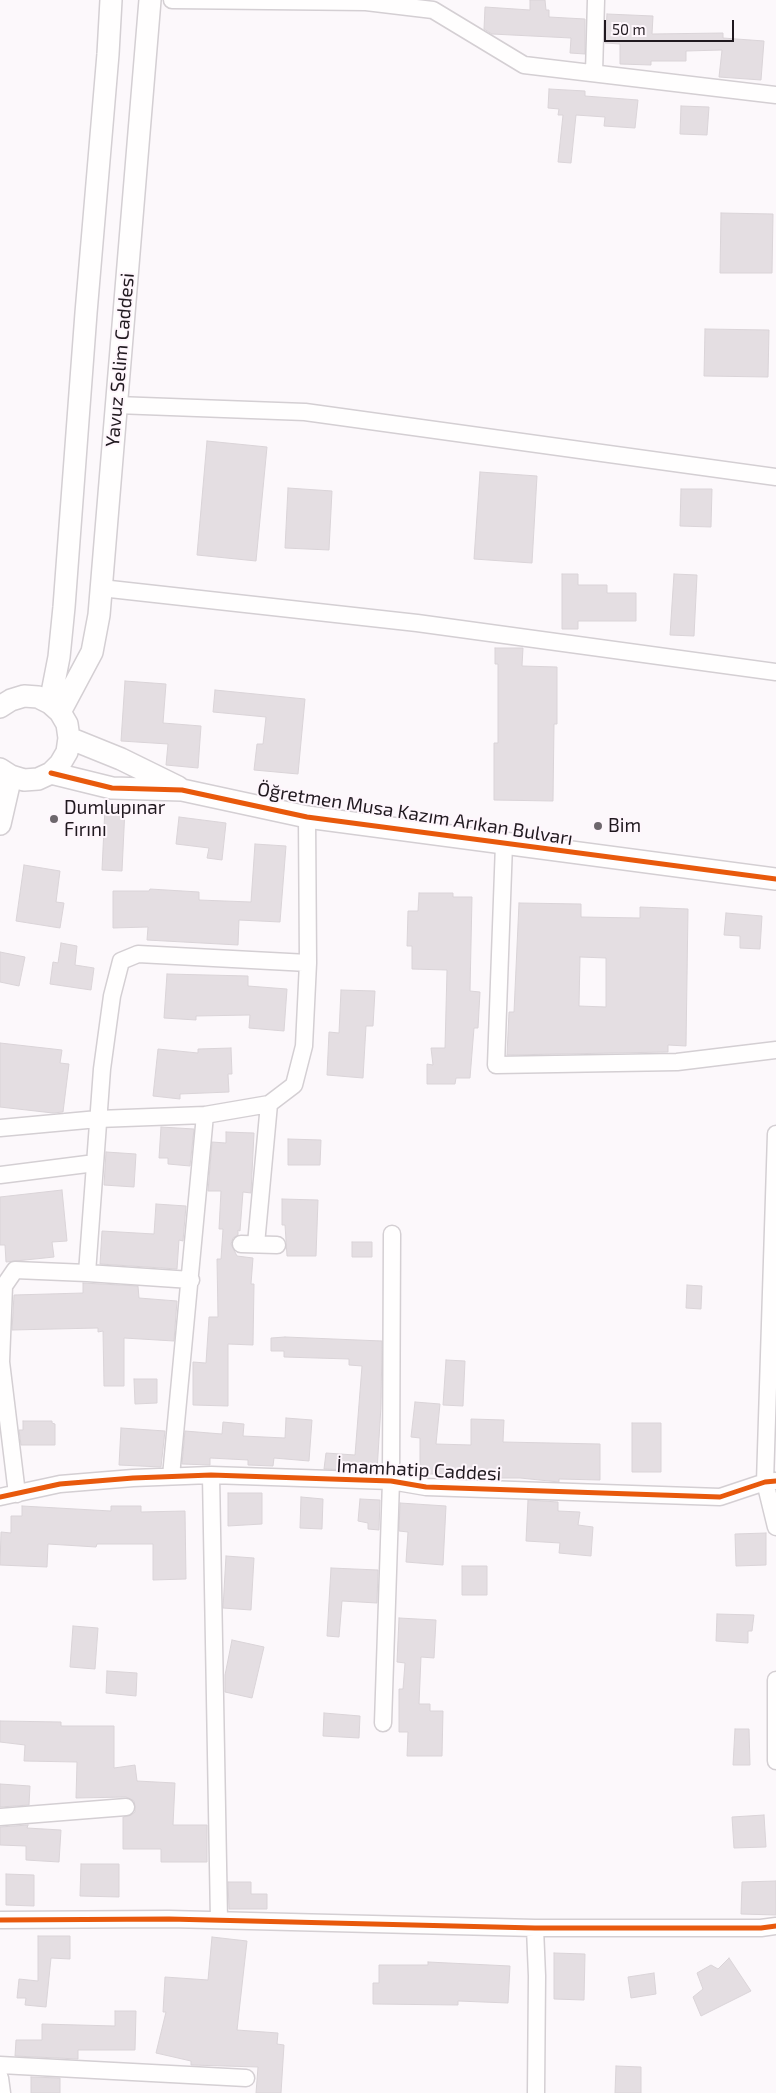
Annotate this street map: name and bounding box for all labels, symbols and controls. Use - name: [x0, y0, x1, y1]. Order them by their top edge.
- scale bar: [606, 10, 736, 42]
- text: 50 m: [612, 20, 646, 38]
- street label: Yavuz Selim Caddesi: [101, 272, 139, 448]
- street label: Öğretmen Musa Kazım Arıkan Bulvarı: [256, 778, 574, 850]
- place label: Dumlupınar Fırını: [64, 797, 165, 841]
- marker: Dumlupınar Fırını: [48, 813, 60, 825]
- place label: Bim: [608, 815, 641, 837]
- marker: Bim: [592, 820, 604, 832]
- street label: İmamhatip Caddesi: [336, 1454, 502, 1486]

